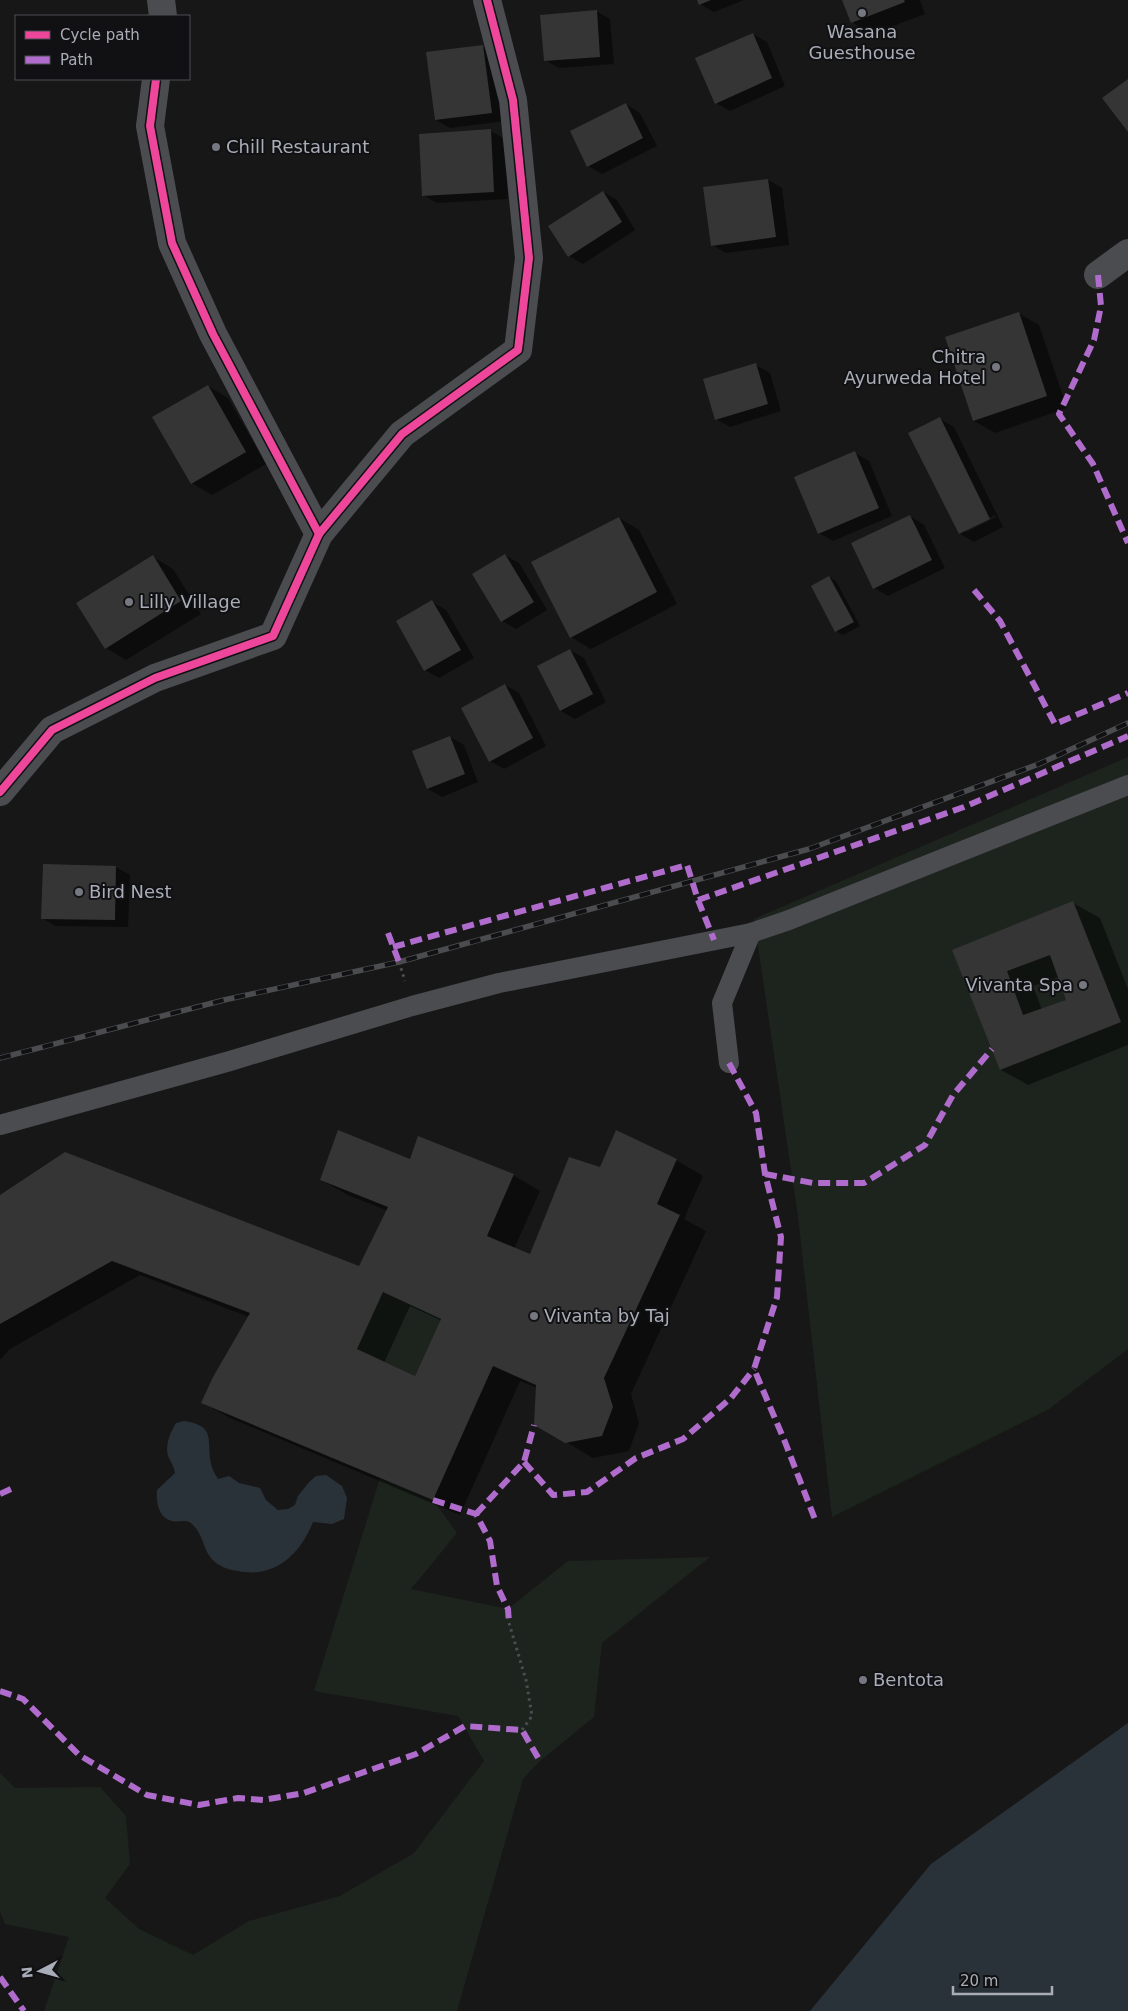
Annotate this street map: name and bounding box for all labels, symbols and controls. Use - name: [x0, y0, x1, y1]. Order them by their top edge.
- marker: Wasana Guesthouse: [856, 7, 868, 19]
- legend: [15, 15, 190, 80]
- place label: Wasana Guesthouse: [808, 21, 916, 63]
- text: Cycle path: [60, 26, 140, 44]
- text: Path: [60, 51, 93, 69]
- place label: Chill Restaurant: [226, 136, 369, 157]
- marker: Chill Restaurant: [210, 141, 222, 153]
- place label: Chitra Ayurweda Hotel: [844, 346, 986, 388]
- marker: Chitra Ayurweda Hotel: [990, 361, 1002, 373]
- place label: Lilly Village: [139, 591, 241, 612]
- marker: Lilly Village: [123, 596, 135, 608]
- place label: Bird Nest: [89, 881, 172, 902]
- marker: Bird Nest: [73, 886, 85, 898]
- place label: Vivanta Spa: [965, 974, 1073, 995]
- marker: Vivanta Spa: [1077, 979, 1089, 991]
- place label: Vivanta by Taj: [544, 1305, 670, 1326]
- marker: Vivanta by Taj: [528, 1310, 540, 1322]
- place label: Bentota: [873, 1669, 944, 1690]
- marker: Bentota: [857, 1674, 869, 1686]
- north arrow: [15, 1946, 65, 1996]
- scale bar: [953, 1964, 1052, 1996]
- text: N: [19, 1966, 36, 1979]
- text: 20 m: [960, 1972, 998, 1990]

